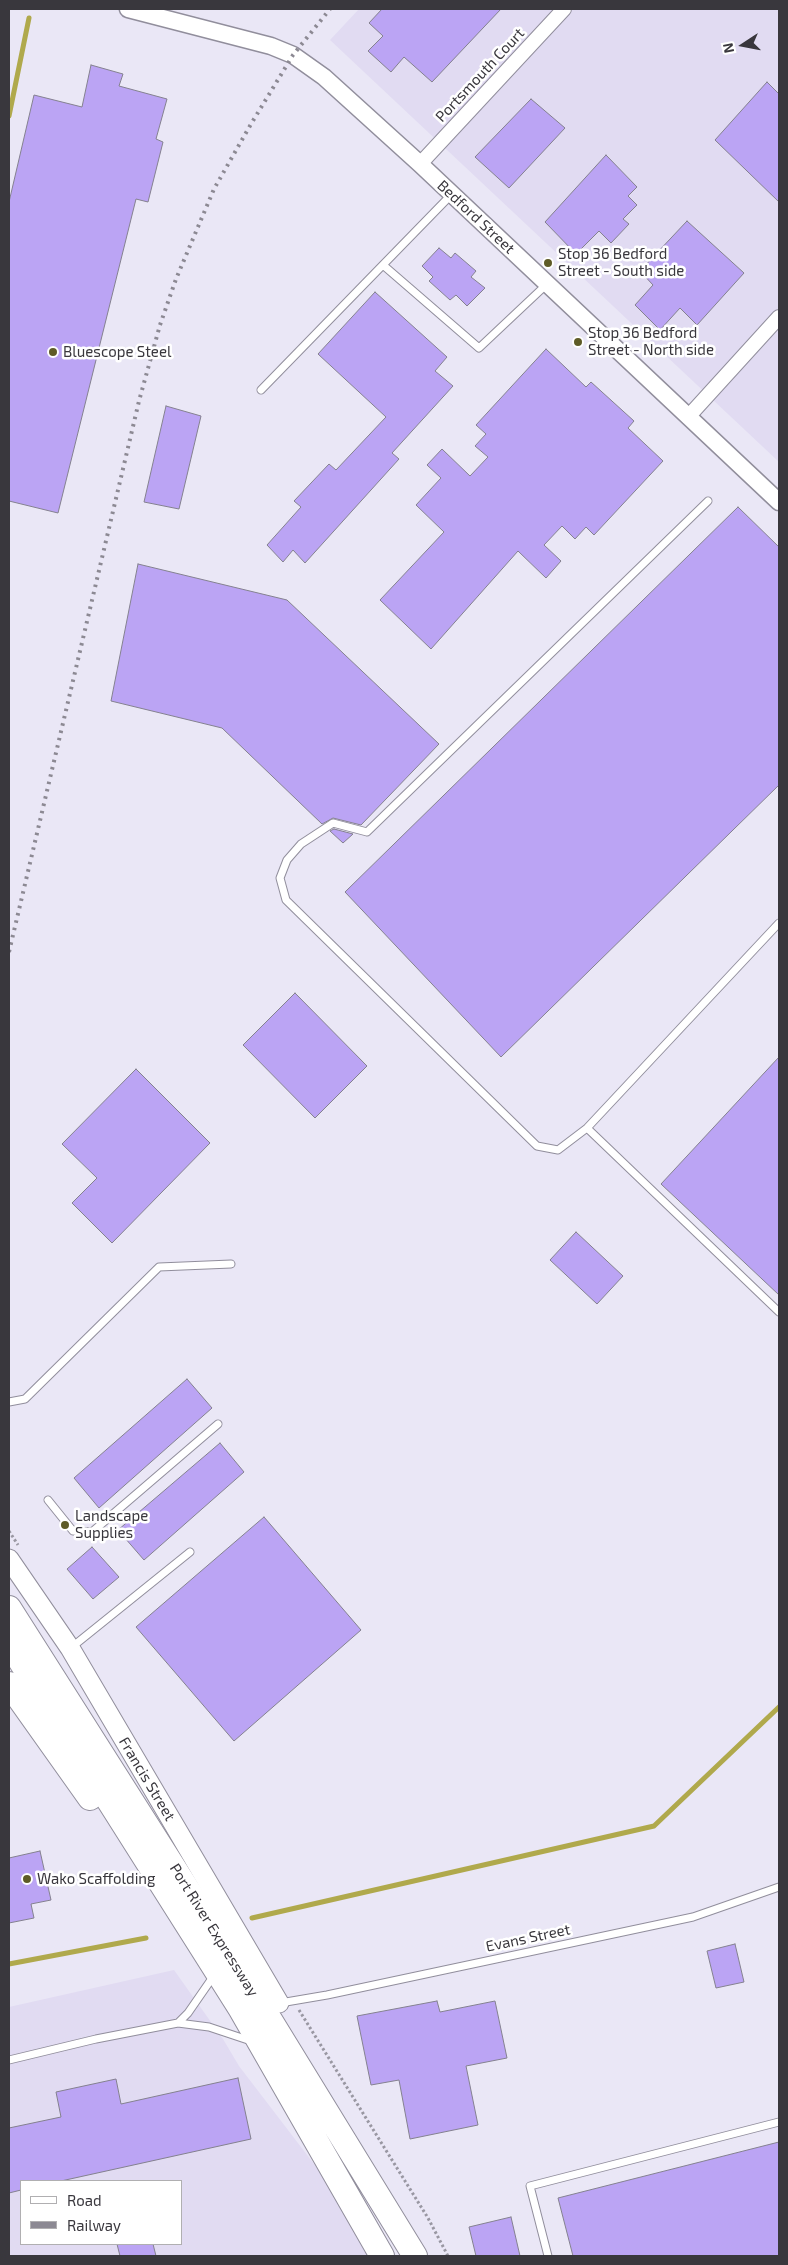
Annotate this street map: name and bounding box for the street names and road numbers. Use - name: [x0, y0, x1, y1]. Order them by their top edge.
- street label: Portsmouth Court: [432, 24, 528, 126]
- street label: Bedford Street: [433, 176, 519, 258]
- street label: Francis Street: [115, 1734, 179, 1824]
- street label: Port River Expressway: [166, 1860, 262, 2000]
- street label: Evans Street: [484, 1920, 572, 1956]

